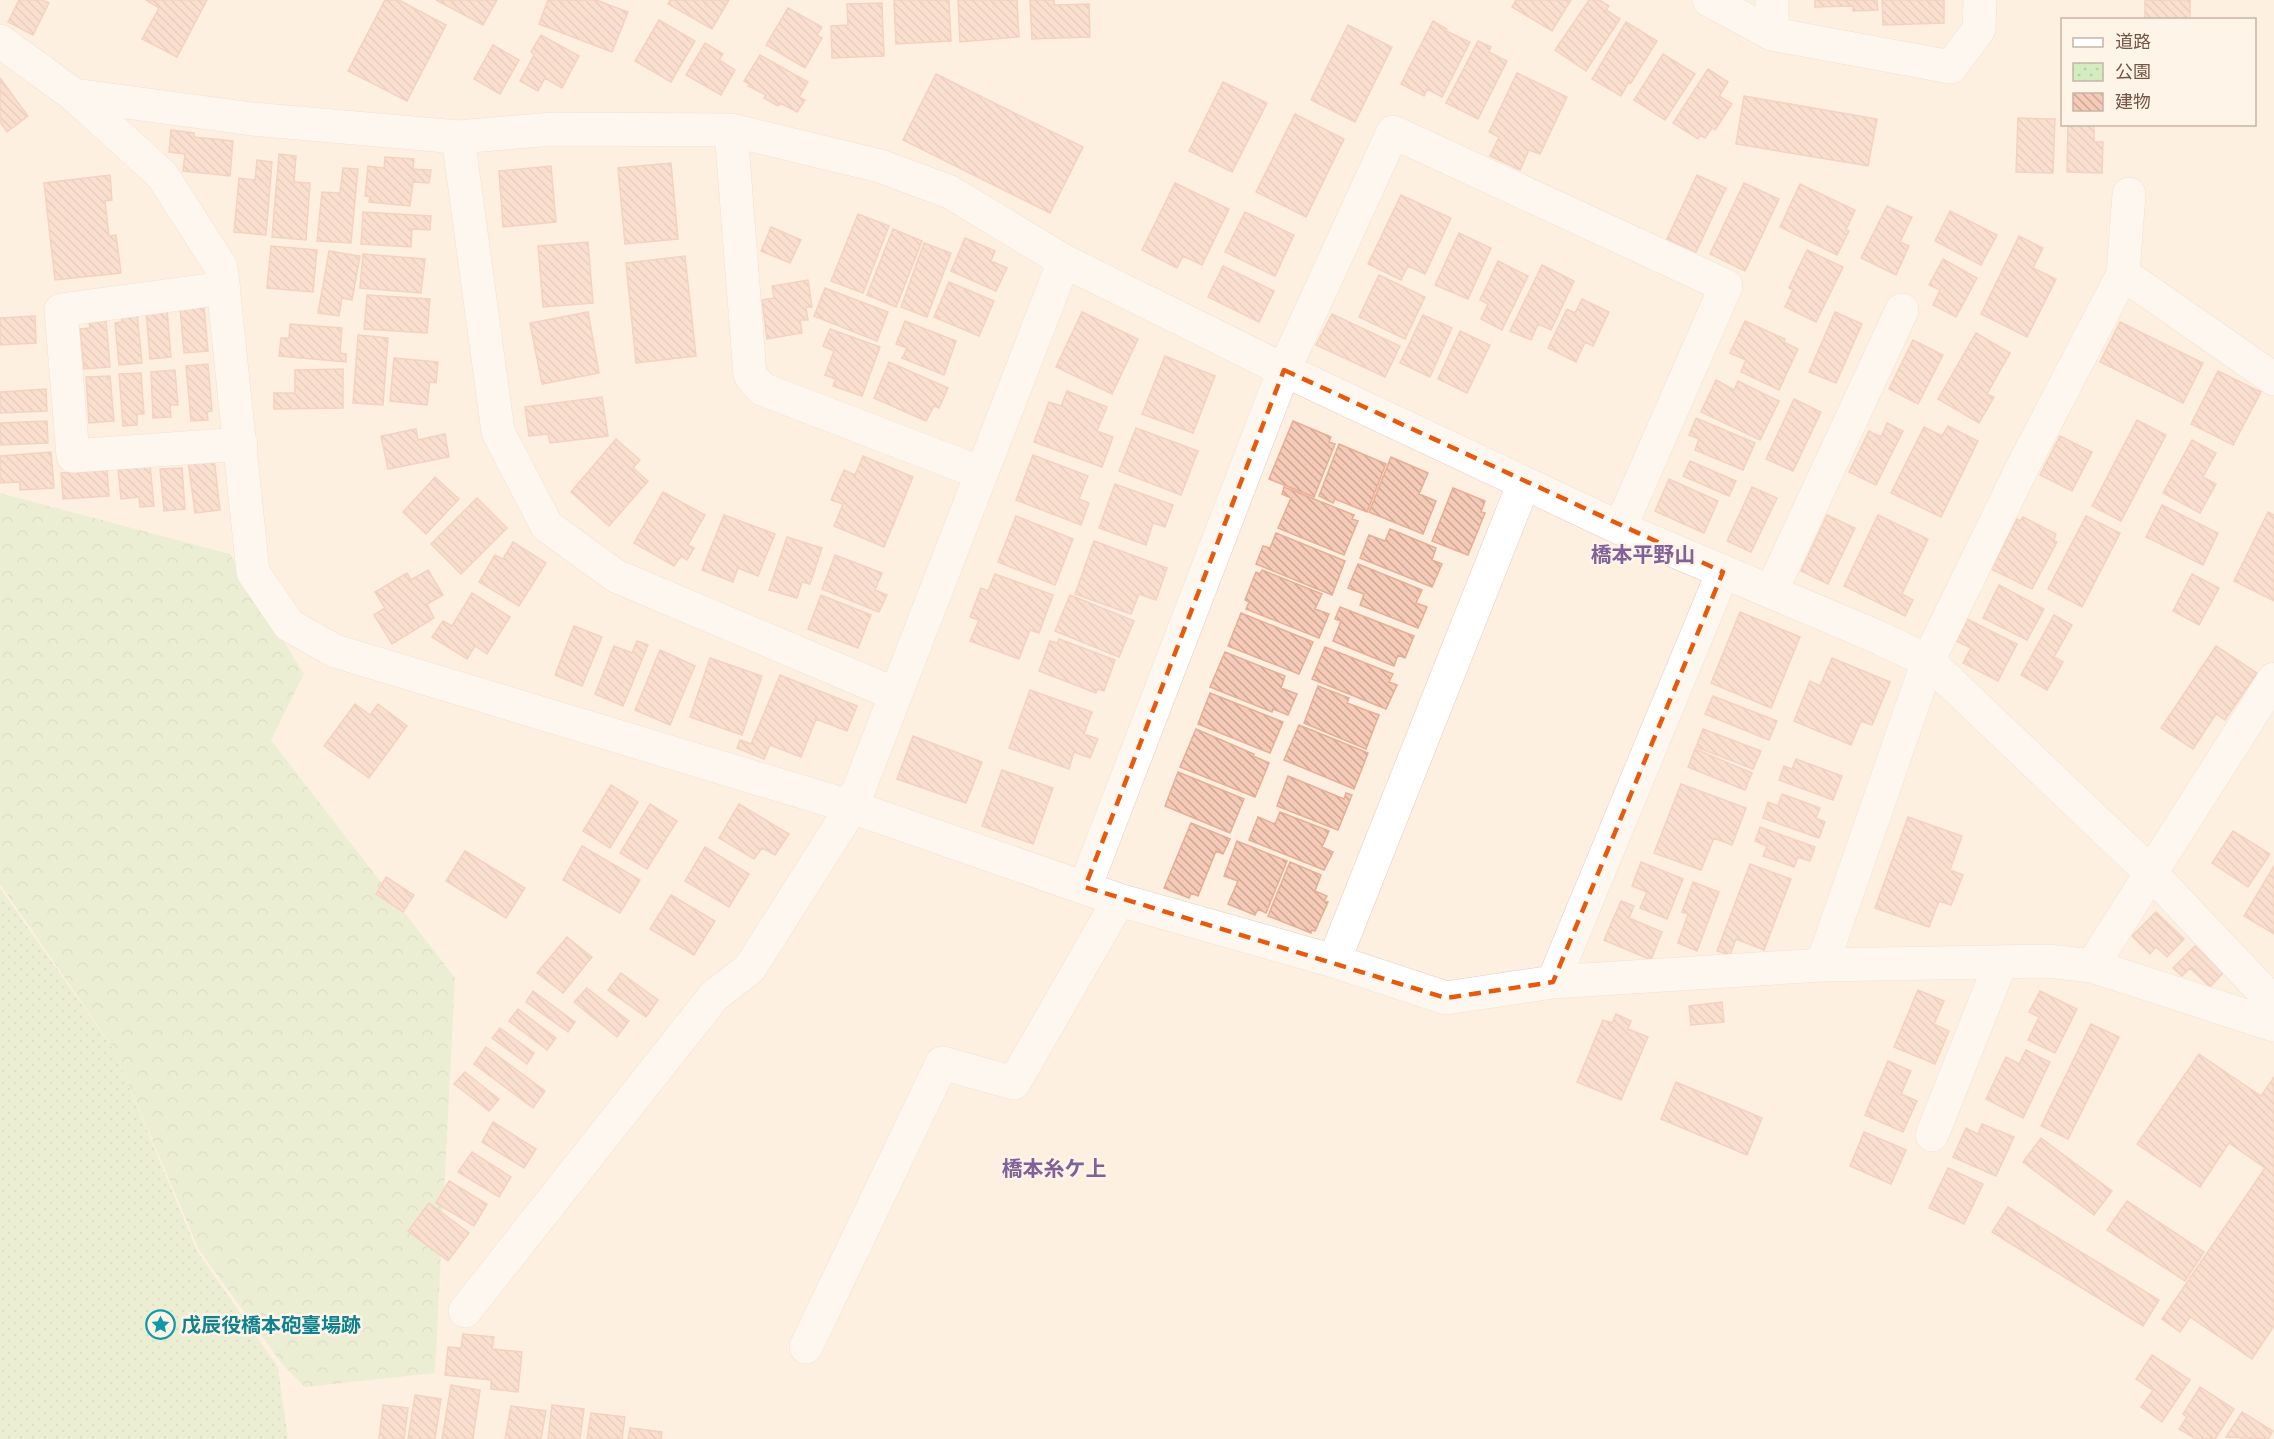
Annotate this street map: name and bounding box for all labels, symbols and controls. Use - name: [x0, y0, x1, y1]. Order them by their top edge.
- legend: [2061, 18, 2256, 126]
- text: 道路: [2115, 31, 2151, 52]
- text: 公園: [2115, 61, 2151, 82]
- text: 建物: [2115, 91, 2151, 112]
- district label: 橋本平野山: [1591, 543, 1696, 567]
- district label: 橋本糸ケ上: [1002, 1157, 1107, 1181]
- place icon: 戊辰役橋本砲臺場跡: [144, 1309, 176, 1341]
- place label: 戊辰役橋本砲臺場跡: [181, 1313, 361, 1337]

